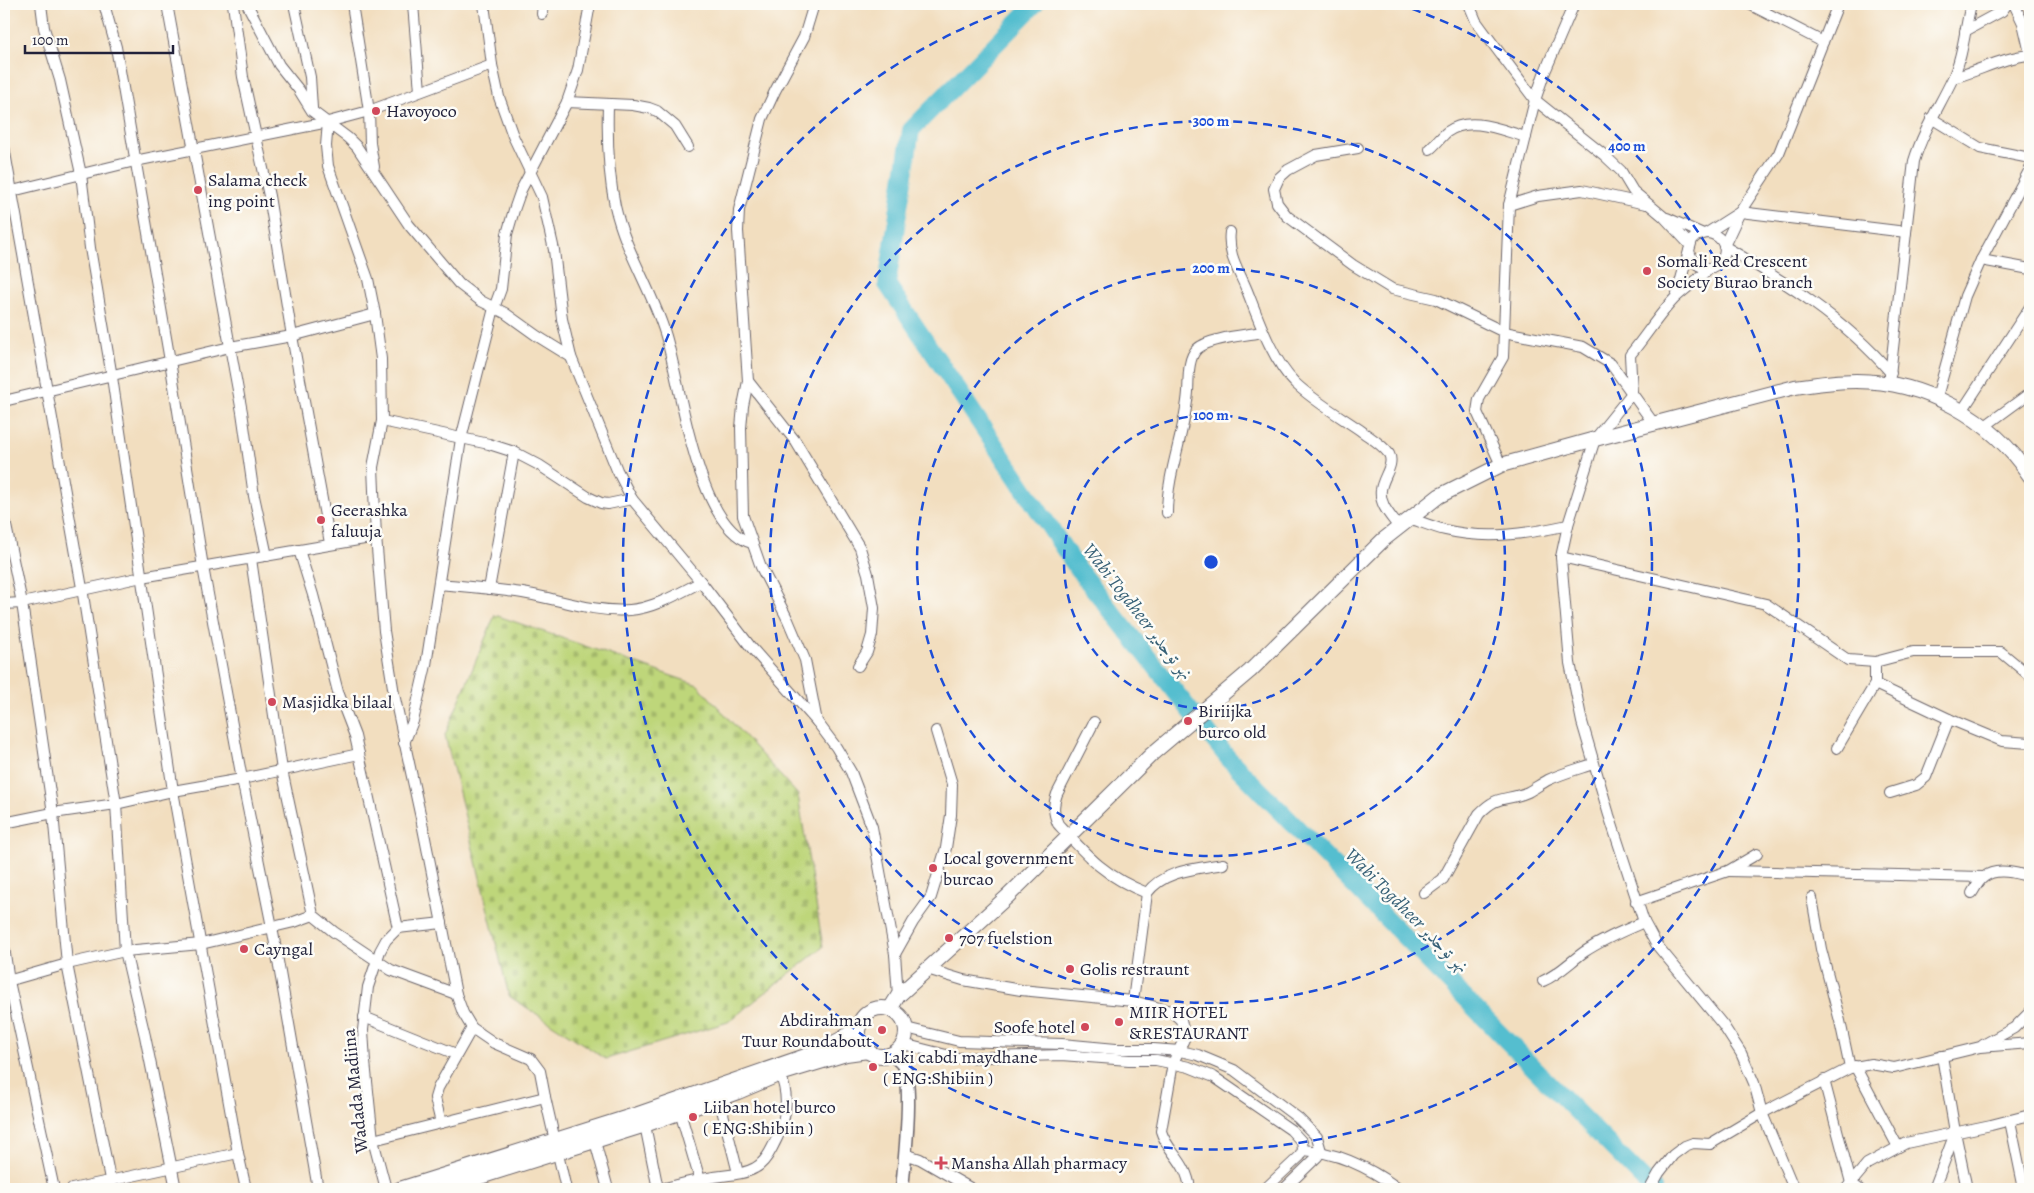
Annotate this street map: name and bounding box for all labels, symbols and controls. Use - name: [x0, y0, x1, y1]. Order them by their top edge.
- scale bar: [25, 22, 172, 54]
- text: 100 m: [32, 30, 69, 50]
- place label: Havoyoco: [386, 99, 457, 123]
- marker: Havoyoco: [370, 105, 382, 117]
- text: 300 m: [1193, 111, 1230, 131]
- text: 400 m: [1608, 136, 1646, 156]
- place label: Salama check ing point: [208, 168, 307, 213]
- marker: Salama check ing point: [192, 184, 204, 196]
- place label: Somali Red Crescent Society Burao branch: [1657, 249, 1813, 294]
- text: 200 m: [1192, 258, 1230, 278]
- marker: Somali Red Crescent Society Burao branch: [1641, 265, 1653, 277]
- text: 100 m: [1193, 405, 1229, 425]
- place label: Geerashka faluuja: [331, 498, 408, 543]
- marker: Geerashka faluuja: [315, 514, 327, 526]
- water label: Wabi Togdheer نهر توجدير: [1077, 538, 1200, 685]
- centre of rings: [1202, 553, 1220, 571]
- place label: Masjidka bilaal: [282, 690, 393, 714]
- marker: Masjidka bilaal: [266, 696, 278, 708]
- place label: Biriijka burco old: [1198, 699, 1267, 744]
- marker: Biriijka burco old: [1182, 715, 1194, 727]
- water label: Wabi Togdheer نهر توجدير: [1339, 842, 1476, 979]
- place label: Local government burcao: [943, 846, 1074, 891]
- marker: Local government burcao: [927, 862, 939, 874]
- place label: 707 fuelstion: [959, 926, 1053, 950]
- marker: 707 fuelstion: [943, 932, 955, 944]
- place label: Cayngal: [254, 937, 313, 961]
- marker: Cayngal: [238, 943, 250, 955]
- place label: Golis restraunt: [1080, 957, 1190, 981]
- marker: Golis restraunt: [1064, 963, 1076, 975]
- place label: MIIR HOTEL &RESTAURANT: [1129, 1000, 1249, 1045]
- place label: Abdirahman Tuur Roundabout: [742, 1008, 872, 1053]
- place label: Soofe hotel: [994, 1015, 1076, 1039]
- marker: MIIR HOTEL &RESTAURANT: [1113, 1016, 1125, 1028]
- marker: Soofe hotel: [1079, 1021, 1091, 1033]
- marker: Abdirahman Tuur Roundabout: [876, 1024, 888, 1036]
- street label: Wadada Madiina: [336, 1027, 374, 1155]
- place label: Laki cabdi maydhane ( ENG:Shibiin ): [883, 1045, 1038, 1090]
- marker: Laki cabdi maydhane ( ENG:Shibiin ): [867, 1061, 879, 1073]
- place label: Liiban hotel burco ( ENG:Shibiin ): [703, 1095, 836, 1140]
- marker: Liiban hotel burco ( ENG:Shibiin ): [687, 1111, 699, 1123]
- place label: Mansha Allah pharmacy: [951, 1151, 1128, 1175]
- marker: Mansha Allah pharmacy: [935, 1157, 947, 1169]

